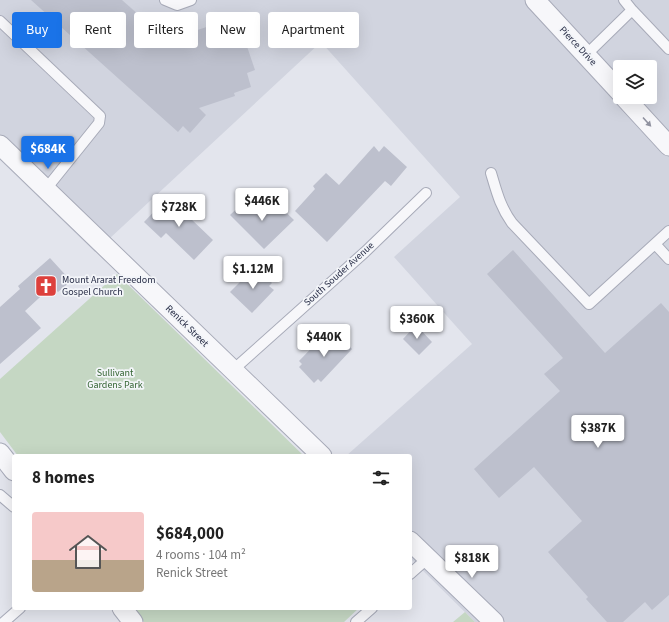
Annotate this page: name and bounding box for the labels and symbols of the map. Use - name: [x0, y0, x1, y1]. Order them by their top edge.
- street label: Pierce Drive: [556, 23, 600, 69]
- one-way arrow: [642, 116, 651, 127]
- pin: $684K: [20, 136, 76, 170]
- pin: $446K: [234, 188, 290, 222]
- pin: $728K: [151, 194, 207, 228]
- street label: South Souder Avenue: [301, 239, 377, 309]
- pin: $1.12M: [220, 256, 286, 290]
- church icon: Mount Ararat Freedom Gospel Church: [33, 273, 59, 299]
- place label: Mount Ararat Freedom Gospel Church: [62, 273, 156, 299]
- street label: Renick Street: [162, 302, 212, 351]
- pin: $360K: [389, 306, 445, 340]
- pin: $440K: [296, 324, 352, 358]
- park label: Sullivant Gardens Park: [87, 366, 143, 392]
- pin: $387K: [570, 415, 626, 449]
- pin: $818K: [444, 545, 500, 579]

